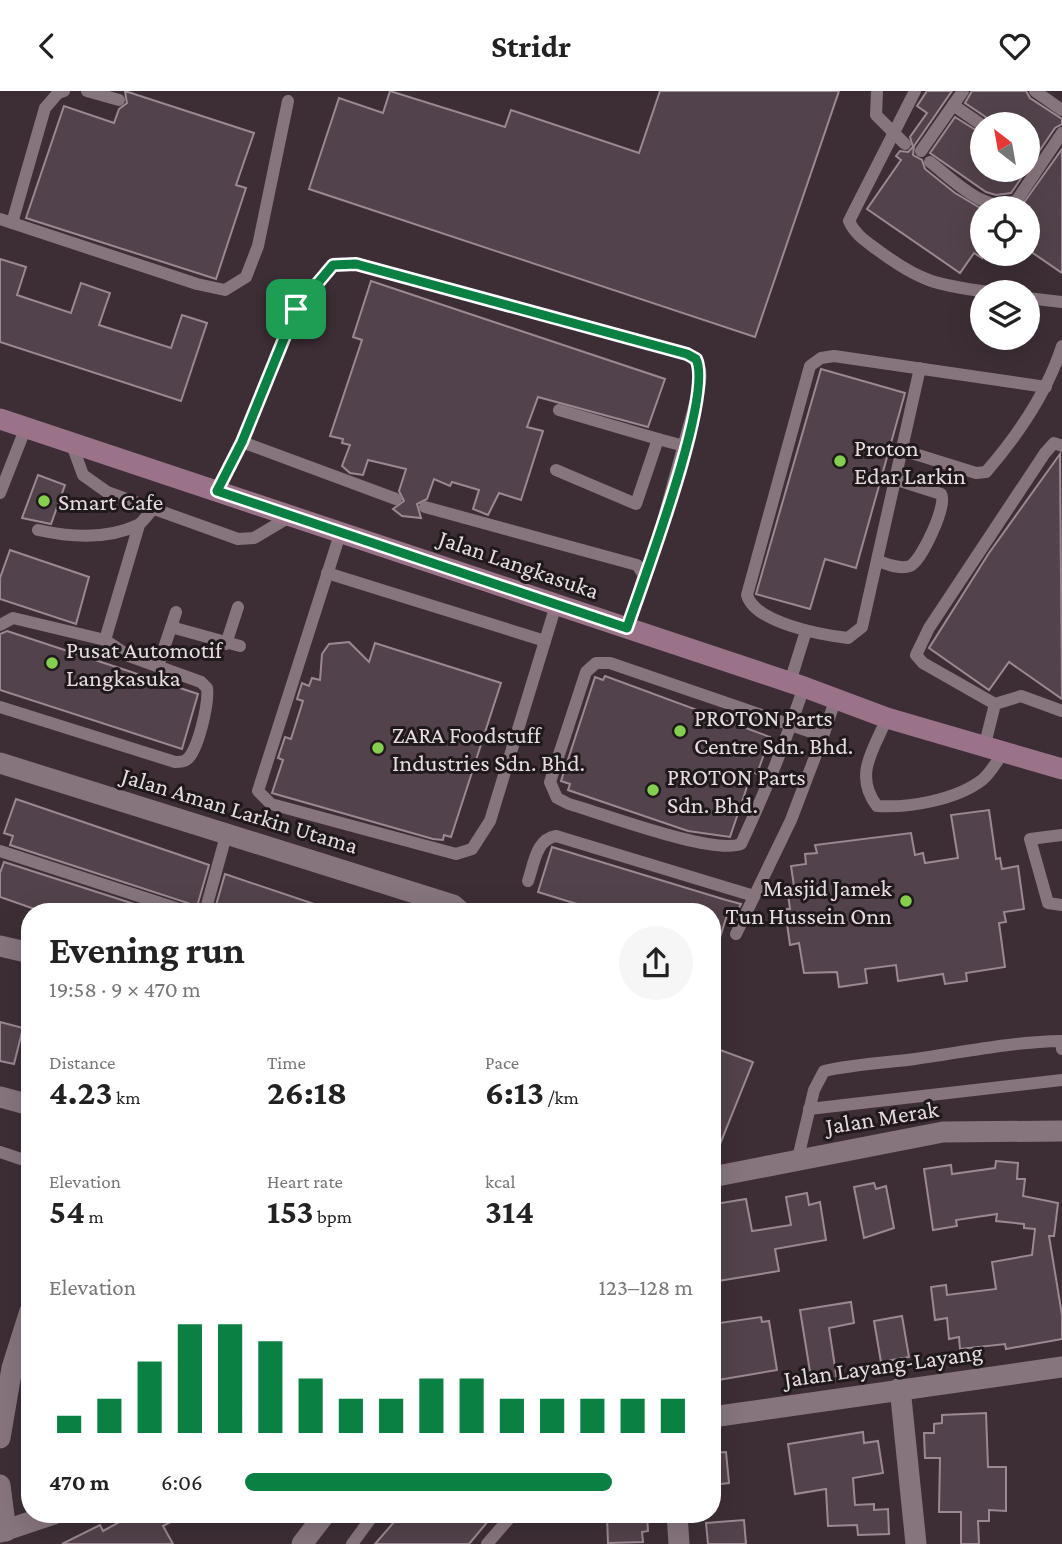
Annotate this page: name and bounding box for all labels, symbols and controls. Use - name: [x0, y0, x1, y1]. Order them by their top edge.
- icon: back: [28, 27, 66, 65]
- icon: heart: [996, 27, 1034, 65]
- text: Stridr: [491, 28, 571, 64]
- north arrow: [970, 112, 1040, 182]
- map controls: [970, 112, 1040, 350]
- button: locate: [970, 196, 1040, 266]
- pin: [266, 279, 326, 339]
- button: layers: [970, 280, 1040, 350]
- icon: arrive: [277, 290, 315, 328]
- place label: Proton Edar Larkin: [854, 434, 966, 489]
- marker: Proton Edar Larkin: [832, 453, 848, 469]
- place label: Smart Cafe: [58, 488, 163, 515]
- marker: Smart Cafe: [36, 493, 52, 509]
- street label: Jalan Langkasuka: [433, 523, 603, 604]
- place label: Pusat Automotif Langkasuka: [66, 636, 224, 691]
- marker: Pusat Automotif Langkasuka: [44, 655, 60, 671]
- place label: PROTON Parts Centre Sdn. Bhd.: [694, 704, 853, 759]
- place label: ZARA Foodstuff Industries Sdn. Bhd.: [392, 721, 585, 776]
- marker: PROTON Parts Centre Sdn. Bhd.: [672, 723, 688, 739]
- marker: ZARA Foodstuff Industries Sdn. Bhd.: [370, 740, 386, 756]
- street label: Jalan Aman Larkin Utama: [117, 761, 361, 859]
- place label: PROTON Parts Sdn. Bhd.: [667, 763, 806, 818]
- marker: PROTON Parts Sdn. Bhd.: [645, 782, 661, 798]
- place label: Masjid Jamek Tun Hussein Onn: [726, 874, 893, 929]
- marker: Masjid Jamek Tun Hussein Onn: [898, 893, 914, 909]
- button: share: [619, 926, 693, 1000]
- text: Evening run: [49, 929, 245, 971]
- text: 19:58 · 9 × 470 m: [49, 976, 201, 1002]
- text: Distance: [49, 1052, 115, 1073]
- text: Time: [267, 1052, 306, 1073]
- text: Pace: [485, 1052, 519, 1073]
- text: 4.23: [49, 1073, 113, 1112]
- text: 26:18: [267, 1073, 347, 1112]
- text: 6:13: [485, 1073, 544, 1112]
- text: km: [113, 1087, 140, 1108]
- text: /km: [544, 1087, 579, 1108]
- street label: Jalan Merak: [822, 1095, 941, 1140]
- text: Elevation: [49, 1171, 121, 1192]
- text: Heart rate: [267, 1171, 343, 1192]
- text: kcal: [485, 1171, 516, 1192]
- text: 54: [49, 1192, 85, 1231]
- text: 153: [267, 1192, 314, 1231]
- text: 314: [485, 1192, 534, 1231]
- text: m: [85, 1206, 104, 1227]
- text: bpm: [314, 1206, 352, 1227]
- text: Elevation: [49, 1274, 136, 1300]
- text: 123–128 m: [598, 1274, 693, 1300]
- street label: Jalan Layang-Layang: [780, 1338, 985, 1393]
- text: 470 m: [49, 1469, 110, 1495]
- text: 6:06: [161, 1469, 203, 1495]

